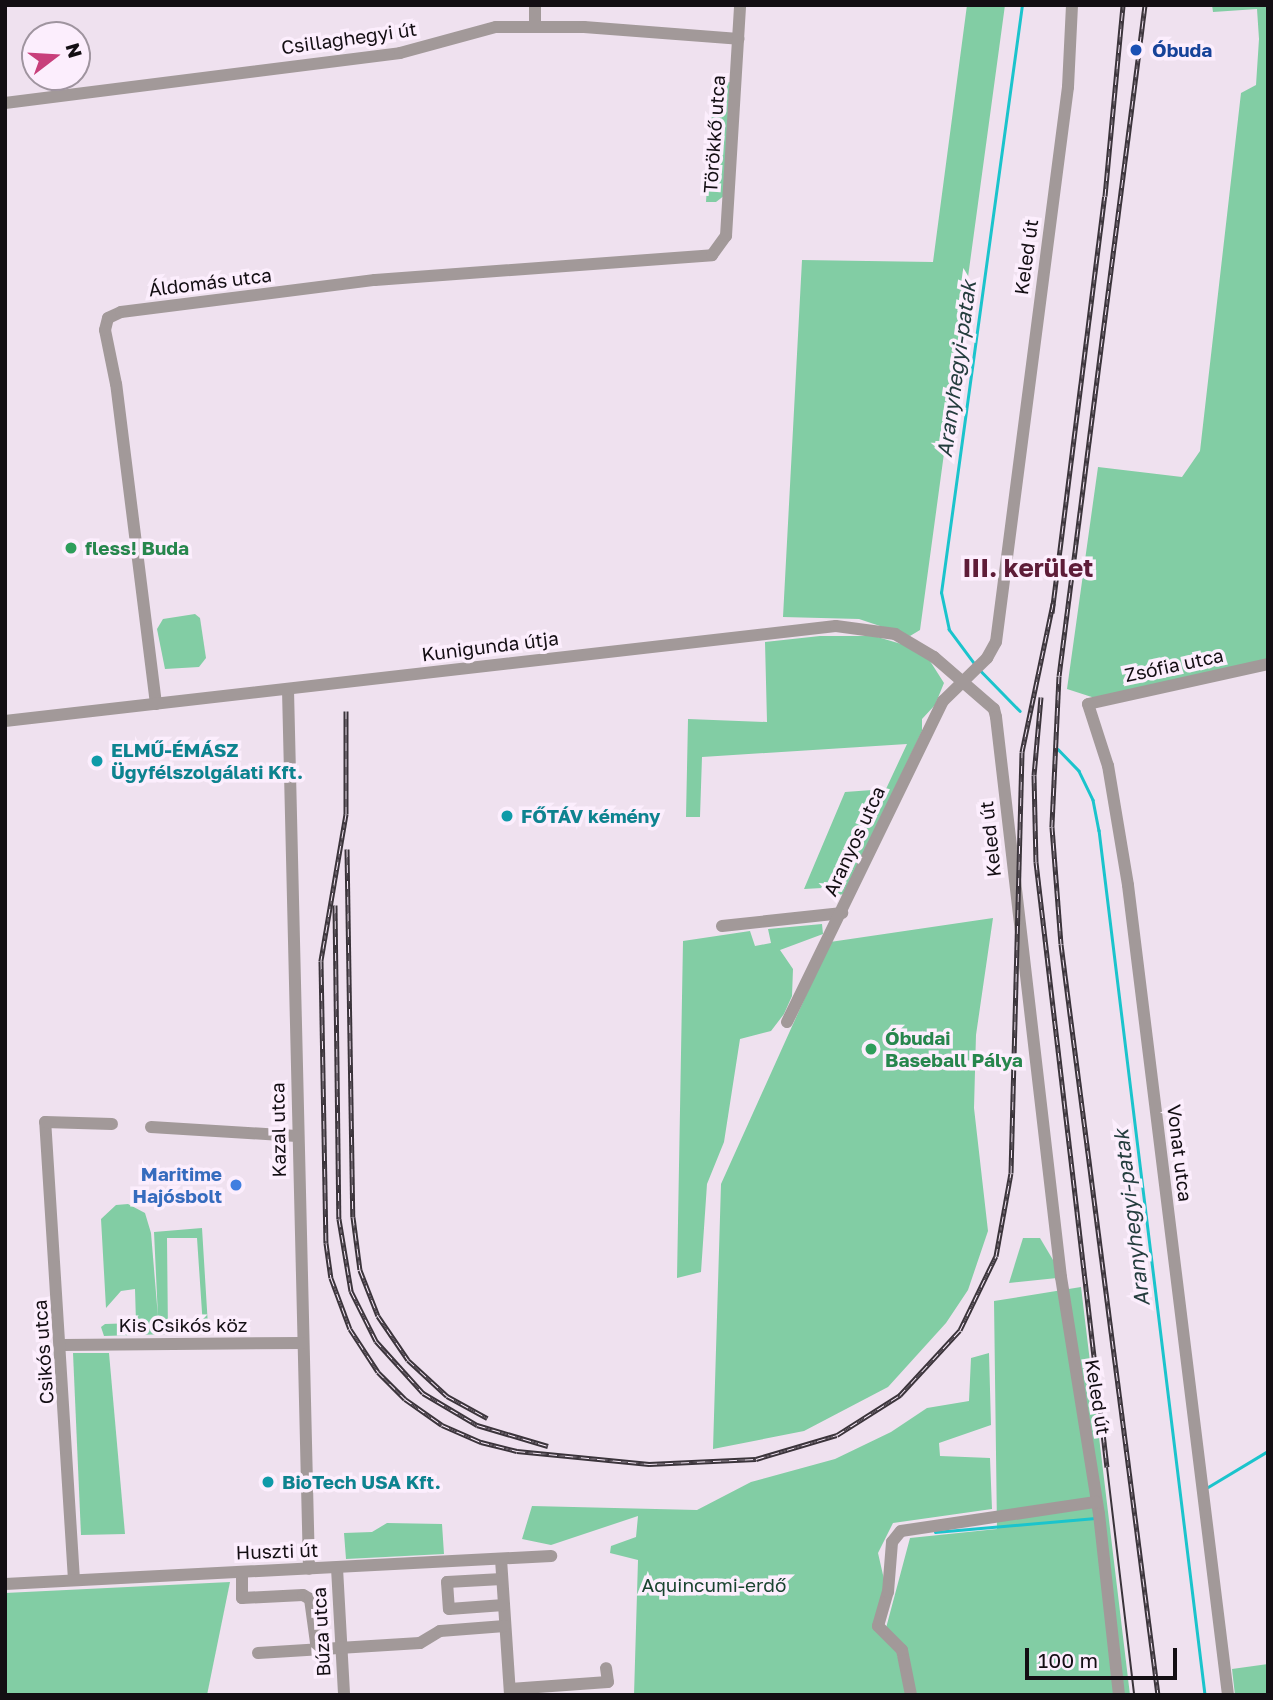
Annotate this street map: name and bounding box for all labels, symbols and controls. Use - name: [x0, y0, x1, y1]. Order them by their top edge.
- street label: Csillaghegyi út: [280, 17, 418, 59]
- north arrow: [21, 21, 91, 91]
- place label: Óbuda: [1152, 39, 1212, 61]
- text: N: [62, 40, 88, 61]
- marker: Óbuda: [1126, 40, 1146, 60]
- street label: Törökkő utca: [699, 74, 729, 194]
- street label: Keled út: [1009, 218, 1043, 296]
- street label: Áldomás utca: [147, 263, 273, 301]
- water label: Aranyhegyi-patak: [931, 279, 981, 459]
- place label: fless! Buda: [85, 537, 189, 559]
- marker: fless! Buda: [63, 540, 79, 556]
- district label: III. kerület: [962, 552, 1094, 584]
- street label: Kunigunda útja: [420, 626, 560, 666]
- street label: Zsófia utca: [1123, 643, 1225, 687]
- place label: ELMŰ-ÉMÁSZ Ügyfélszolgálati Kft.: [111, 739, 303, 783]
- marker: ELMŰ-ÉMÁSZ Ügyfélszolgálati Kft.: [89, 753, 105, 769]
- street label: Aranyos utca: [819, 782, 889, 900]
- street label: Keled út: [975, 800, 1005, 878]
- place label: FŐTÁV kémény: [521, 805, 660, 827]
- marker: FŐTÁV kémény: [499, 808, 515, 824]
- place label: Óbudai Baseball Pálya: [885, 1027, 1023, 1071]
- marker: Óbudai Baseball Pálya: [863, 1041, 879, 1057]
- street label: Kazal utca: [266, 1082, 290, 1178]
- street label: Vonat utca: [1163, 1103, 1197, 1203]
- water label: Aranyhegyi-patak: [1108, 1128, 1154, 1308]
- place label: Maritime Hajósbolt: [133, 1163, 222, 1207]
- marker: Maritime Hajósbolt: [228, 1177, 244, 1193]
- street label: Csikós utca: [28, 1299, 58, 1405]
- street label: Kis Csikós köz: [118, 1314, 248, 1336]
- street label: Keled út: [1081, 1358, 1115, 1436]
- place label: BioTech USA Kft.: [282, 1471, 441, 1493]
- marker: BioTech USA Kft.: [260, 1474, 276, 1490]
- street label: Huszti út: [235, 1538, 319, 1564]
- park label: Aquincumi-erdő: [642, 1574, 786, 1596]
- street label: Búza utca: [307, 1587, 335, 1677]
- scale bar: [1028, 1634, 1180, 1678]
- text: 100 m: [1038, 1647, 1098, 1673]

